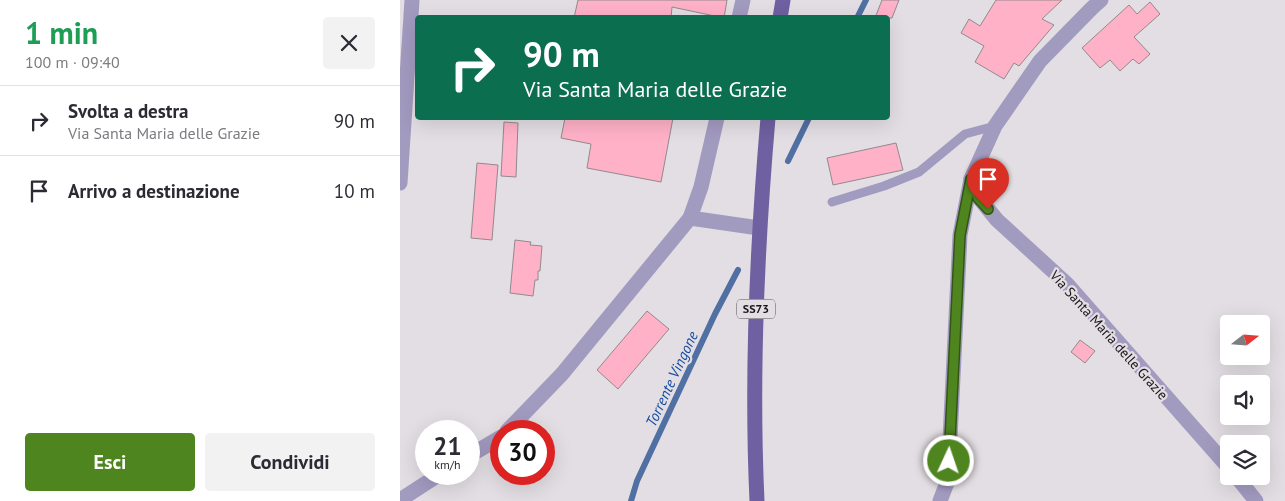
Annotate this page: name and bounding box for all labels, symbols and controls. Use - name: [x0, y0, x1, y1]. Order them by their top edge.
- text: 1 min: [25, 13, 98, 52]
- button: close: [323, 17, 375, 69]
- text: 90 m: [523, 31, 600, 77]
- icon: right: [440, 35, 505, 100]
- text: 100 m · 09:40: [25, 52, 120, 72]
- text: Via Santa Maria delle Grazie: [523, 75, 787, 103]
- text: Svolta a destra: [68, 99, 189, 123]
- icon: right: [25, 107, 53, 135]
- text: 90 m: [334, 109, 375, 133]
- text: Via Santa Maria delle Grazie: [68, 123, 260, 143]
- pin: [967, 158, 1009, 209]
- icon: arrive: [974, 165, 1002, 193]
- icon: arrive: [25, 177, 53, 205]
- text: Arrivo a destinazione: [68, 179, 240, 203]
- text: 10 m: [334, 179, 375, 203]
- street label: Via Santa Maria delle Grazie: [1045, 266, 1172, 403]
- road number: SS73: [737, 300, 775, 318]
- north arrow: [1220, 315, 1270, 365]
- map controls: [1220, 315, 1270, 485]
- water label: Torrente Vingone: [641, 328, 702, 430]
- button: sound: [1220, 375, 1270, 425]
- speed limit sign: 30: [490, 420, 555, 485]
- text: 21: [433, 430, 462, 462]
- button: Esci: [25, 433, 195, 491]
- button: Condividi: [205, 433, 375, 491]
- position arrow: [922, 434, 974, 486]
- button: layers: [1220, 435, 1270, 485]
- text: km/h: [434, 457, 461, 472]

